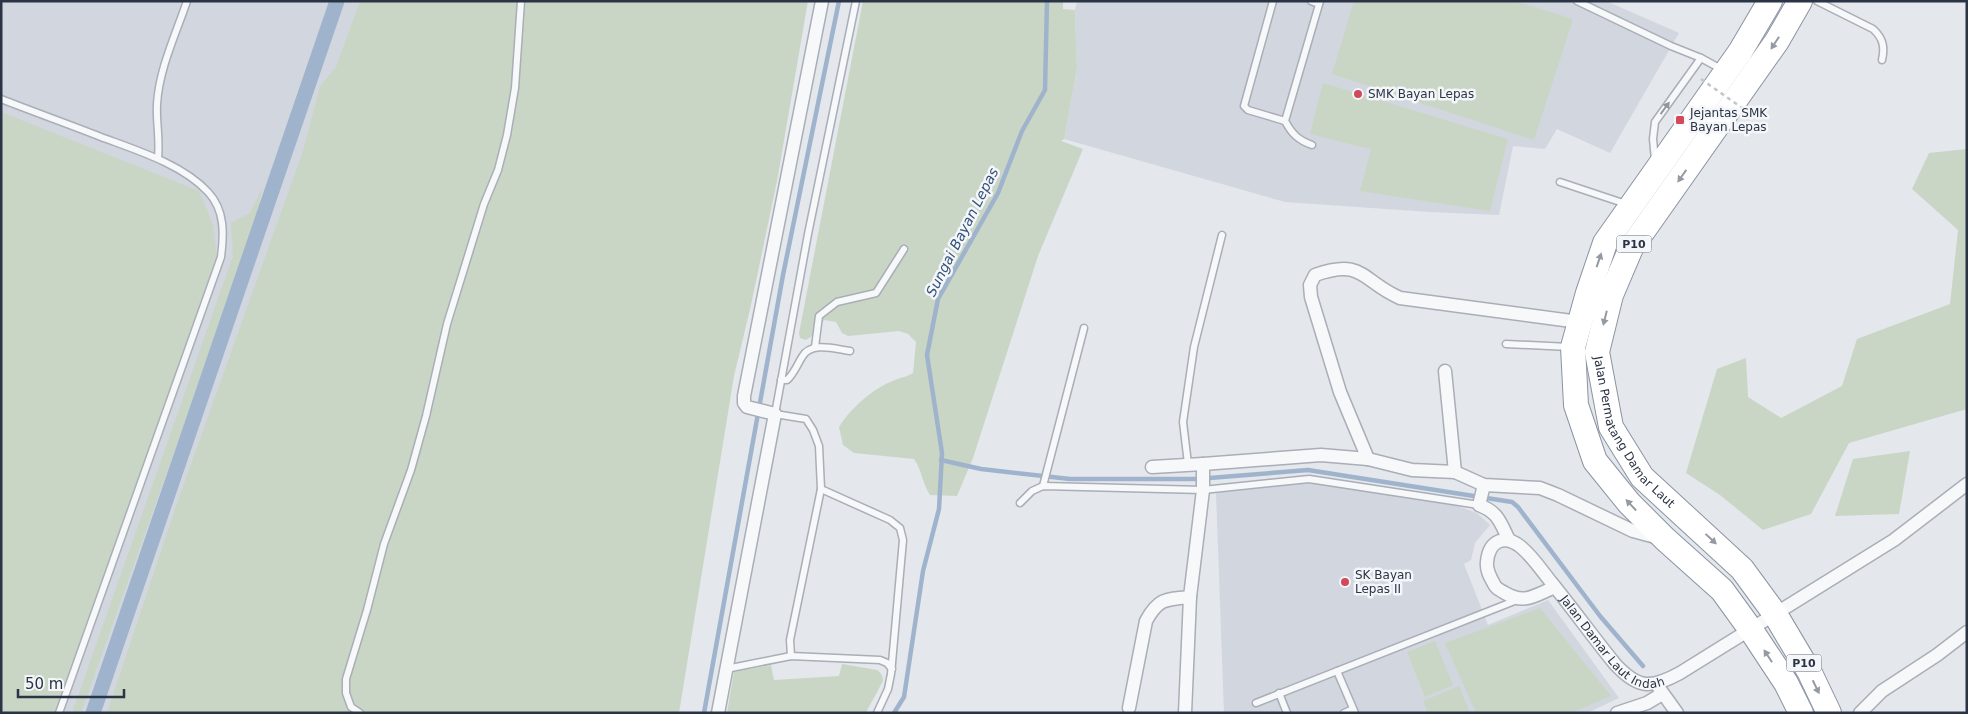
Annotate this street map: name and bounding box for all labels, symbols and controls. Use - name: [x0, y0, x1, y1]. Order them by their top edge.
- one-way arrow: [1770, 36, 1780, 50]
- place label: SMK Bayan Lepas: [1368, 87, 1474, 101]
- marker: SMK Bayan Lepas: [1352, 88, 1364, 100]
- one-way arrow: [1660, 101, 1670, 115]
- place label: Jejantas SMK Bayan Lepas: [1689, 106, 1768, 134]
- marker: Jejantas SMK Bayan Lepas: [1674, 114, 1686, 126]
- water label: Sungai Bayan Lepas: [923, 165, 1001, 299]
- one-way arrow: [1677, 169, 1687, 183]
- road number: P10: [1616, 235, 1652, 252]
- one-way arrow: [1596, 252, 1603, 267]
- one-way arrow: [1601, 310, 1609, 325]
- street label: Jalan Permatang Damar Laut: [1591, 354, 1678, 511]
- one-way arrow: [1625, 499, 1637, 511]
- one-way arrow: [1704, 533, 1716, 545]
- place label: SK Bayan Lepas II: [1355, 568, 1412, 596]
- marker: SK Bayan Lepas II: [1339, 576, 1351, 588]
- street label: Jalan Damar Laut Indah: [1557, 592, 1666, 691]
- one-way arrow: [1763, 649, 1773, 662]
- road number: P10: [1786, 654, 1822, 671]
- scale bar: [18, 666, 124, 698]
- text: 50 m: [25, 675, 63, 693]
- one-way arrow: [1813, 680, 1821, 694]

